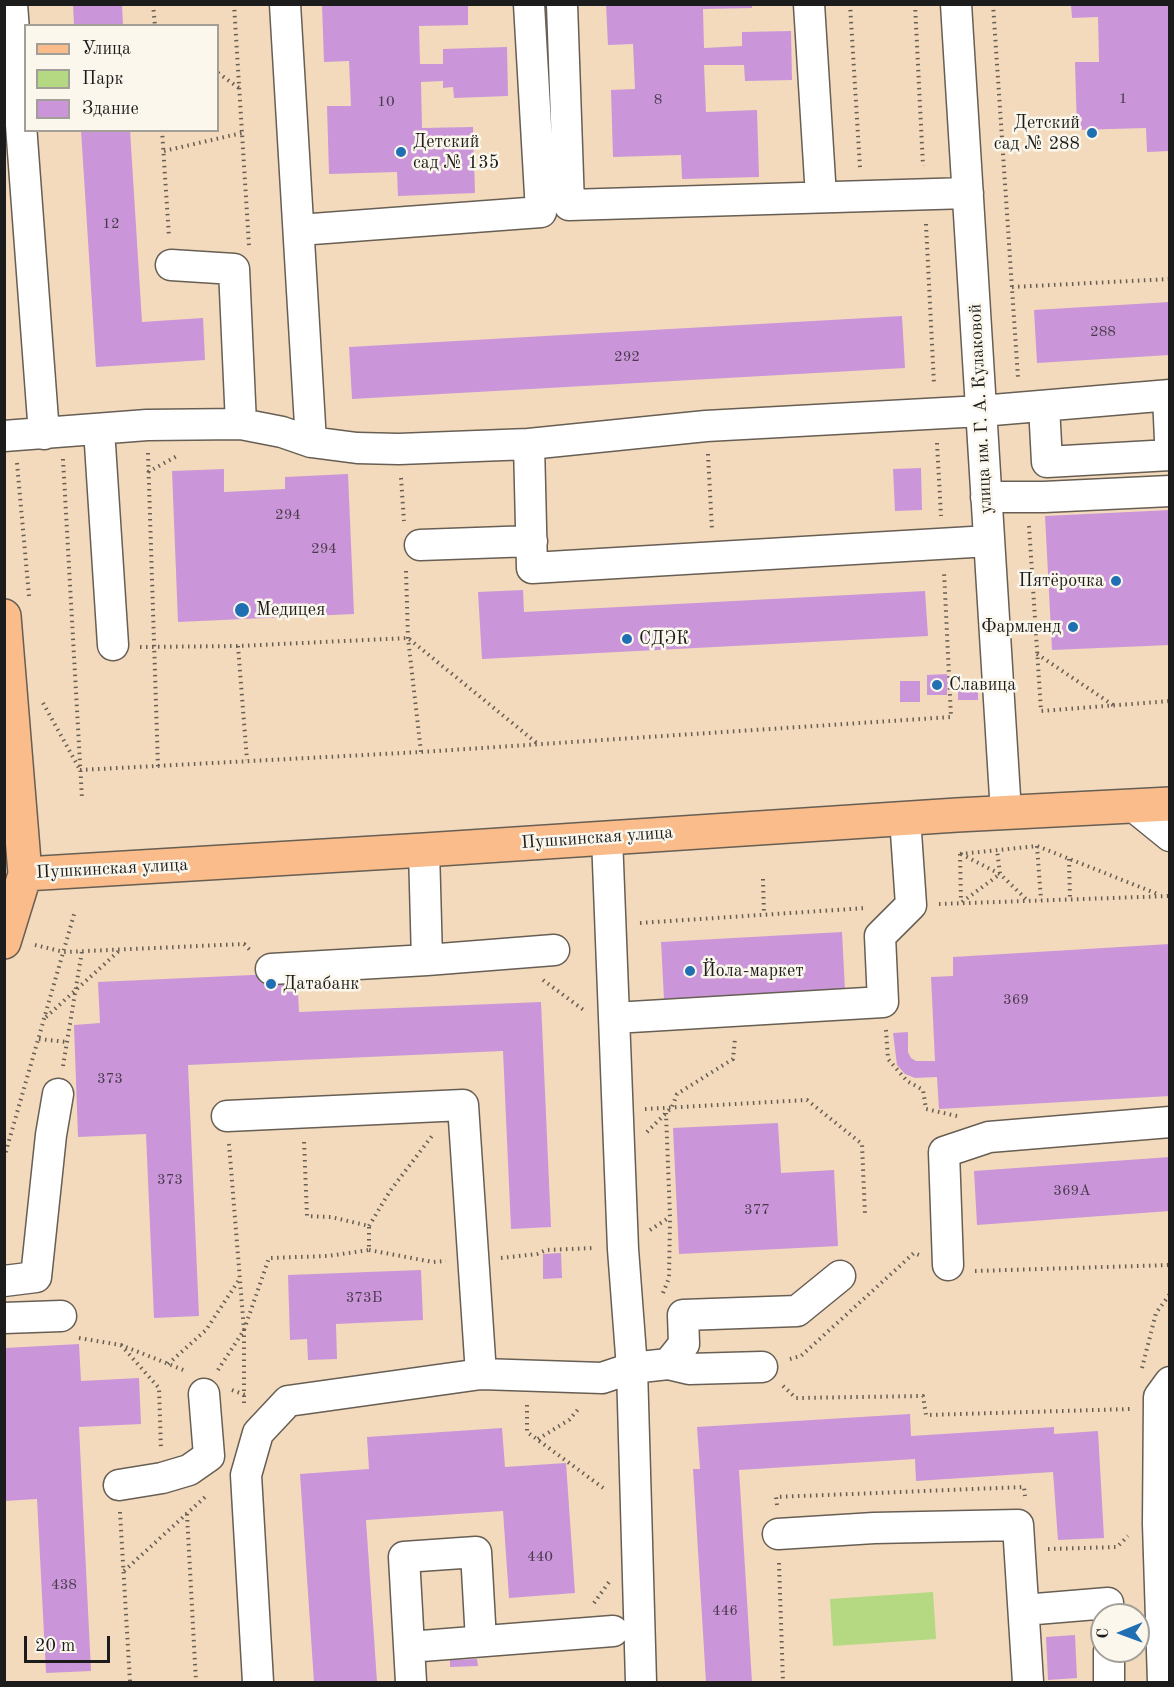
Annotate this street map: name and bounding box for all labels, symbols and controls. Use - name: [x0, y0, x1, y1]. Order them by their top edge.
- legend: [24, 24, 219, 132]
- text: Улица: [82, 40, 131, 58]
- text: Парк: [82, 70, 123, 88]
- house number: 1: [1119, 90, 1127, 108]
- house number: 8: [654, 91, 662, 109]
- house number: 10: [377, 93, 395, 111]
- text: Здание: [82, 100, 139, 118]
- place label: Детский сад № 288: [994, 112, 1080, 154]
- marker: Детский сад № 288: [1085, 126, 1099, 140]
- place label: Детский сад № 135: [413, 131, 499, 174]
- marker: Детский сад № 135: [394, 145, 408, 159]
- house number: 12: [102, 215, 120, 233]
- street label: улица им. Г. А. Кулаковой: [965, 303, 997, 515]
- house number: 288: [1090, 323, 1116, 341]
- house number: 292: [614, 348, 640, 366]
- house number: 294: [275, 506, 301, 524]
- house number: 294: [311, 540, 337, 558]
- place label: Пятёрочка: [1019, 570, 1104, 592]
- marker: Пятёрочка: [1109, 574, 1123, 588]
- place label: Медицея: [256, 599, 325, 621]
- marker: Медицея: [233, 601, 251, 619]
- place label: Фармленд: [981, 616, 1061, 638]
- marker: Фармленд: [1066, 620, 1080, 634]
- place label: СДЭК: [639, 628, 689, 650]
- marker: СДЭК: [620, 632, 634, 646]
- place label: Славица: [949, 674, 1016, 696]
- marker: Славица: [930, 678, 944, 692]
- street label: Пушкинская улица: [520, 822, 674, 854]
- street label: Пушкинская улица: [35, 854, 189, 884]
- place label: Йола-маркет: [702, 960, 804, 982]
- marker: Йола-маркет: [683, 964, 697, 978]
- place label: Датабанк: [283, 973, 359, 995]
- marker: Датабанк: [264, 977, 278, 991]
- house number: 369: [1003, 991, 1029, 1009]
- house number: 373: [97, 1070, 123, 1088]
- house number: 373: [157, 1171, 183, 1189]
- house number: 369А: [1053, 1182, 1091, 1200]
- house number: 377: [744, 1201, 770, 1219]
- house number: 373Б: [346, 1289, 382, 1307]
- house number: 440: [527, 1548, 553, 1566]
- house number: 438: [51, 1576, 77, 1594]
- house number: 446: [712, 1602, 738, 1620]
- north arrow: [1090, 1603, 1150, 1663]
- scale bar: [27, 1624, 112, 1662]
- text: С: [1096, 1628, 1112, 1639]
- text: 20 m: [35, 1637, 75, 1655]

